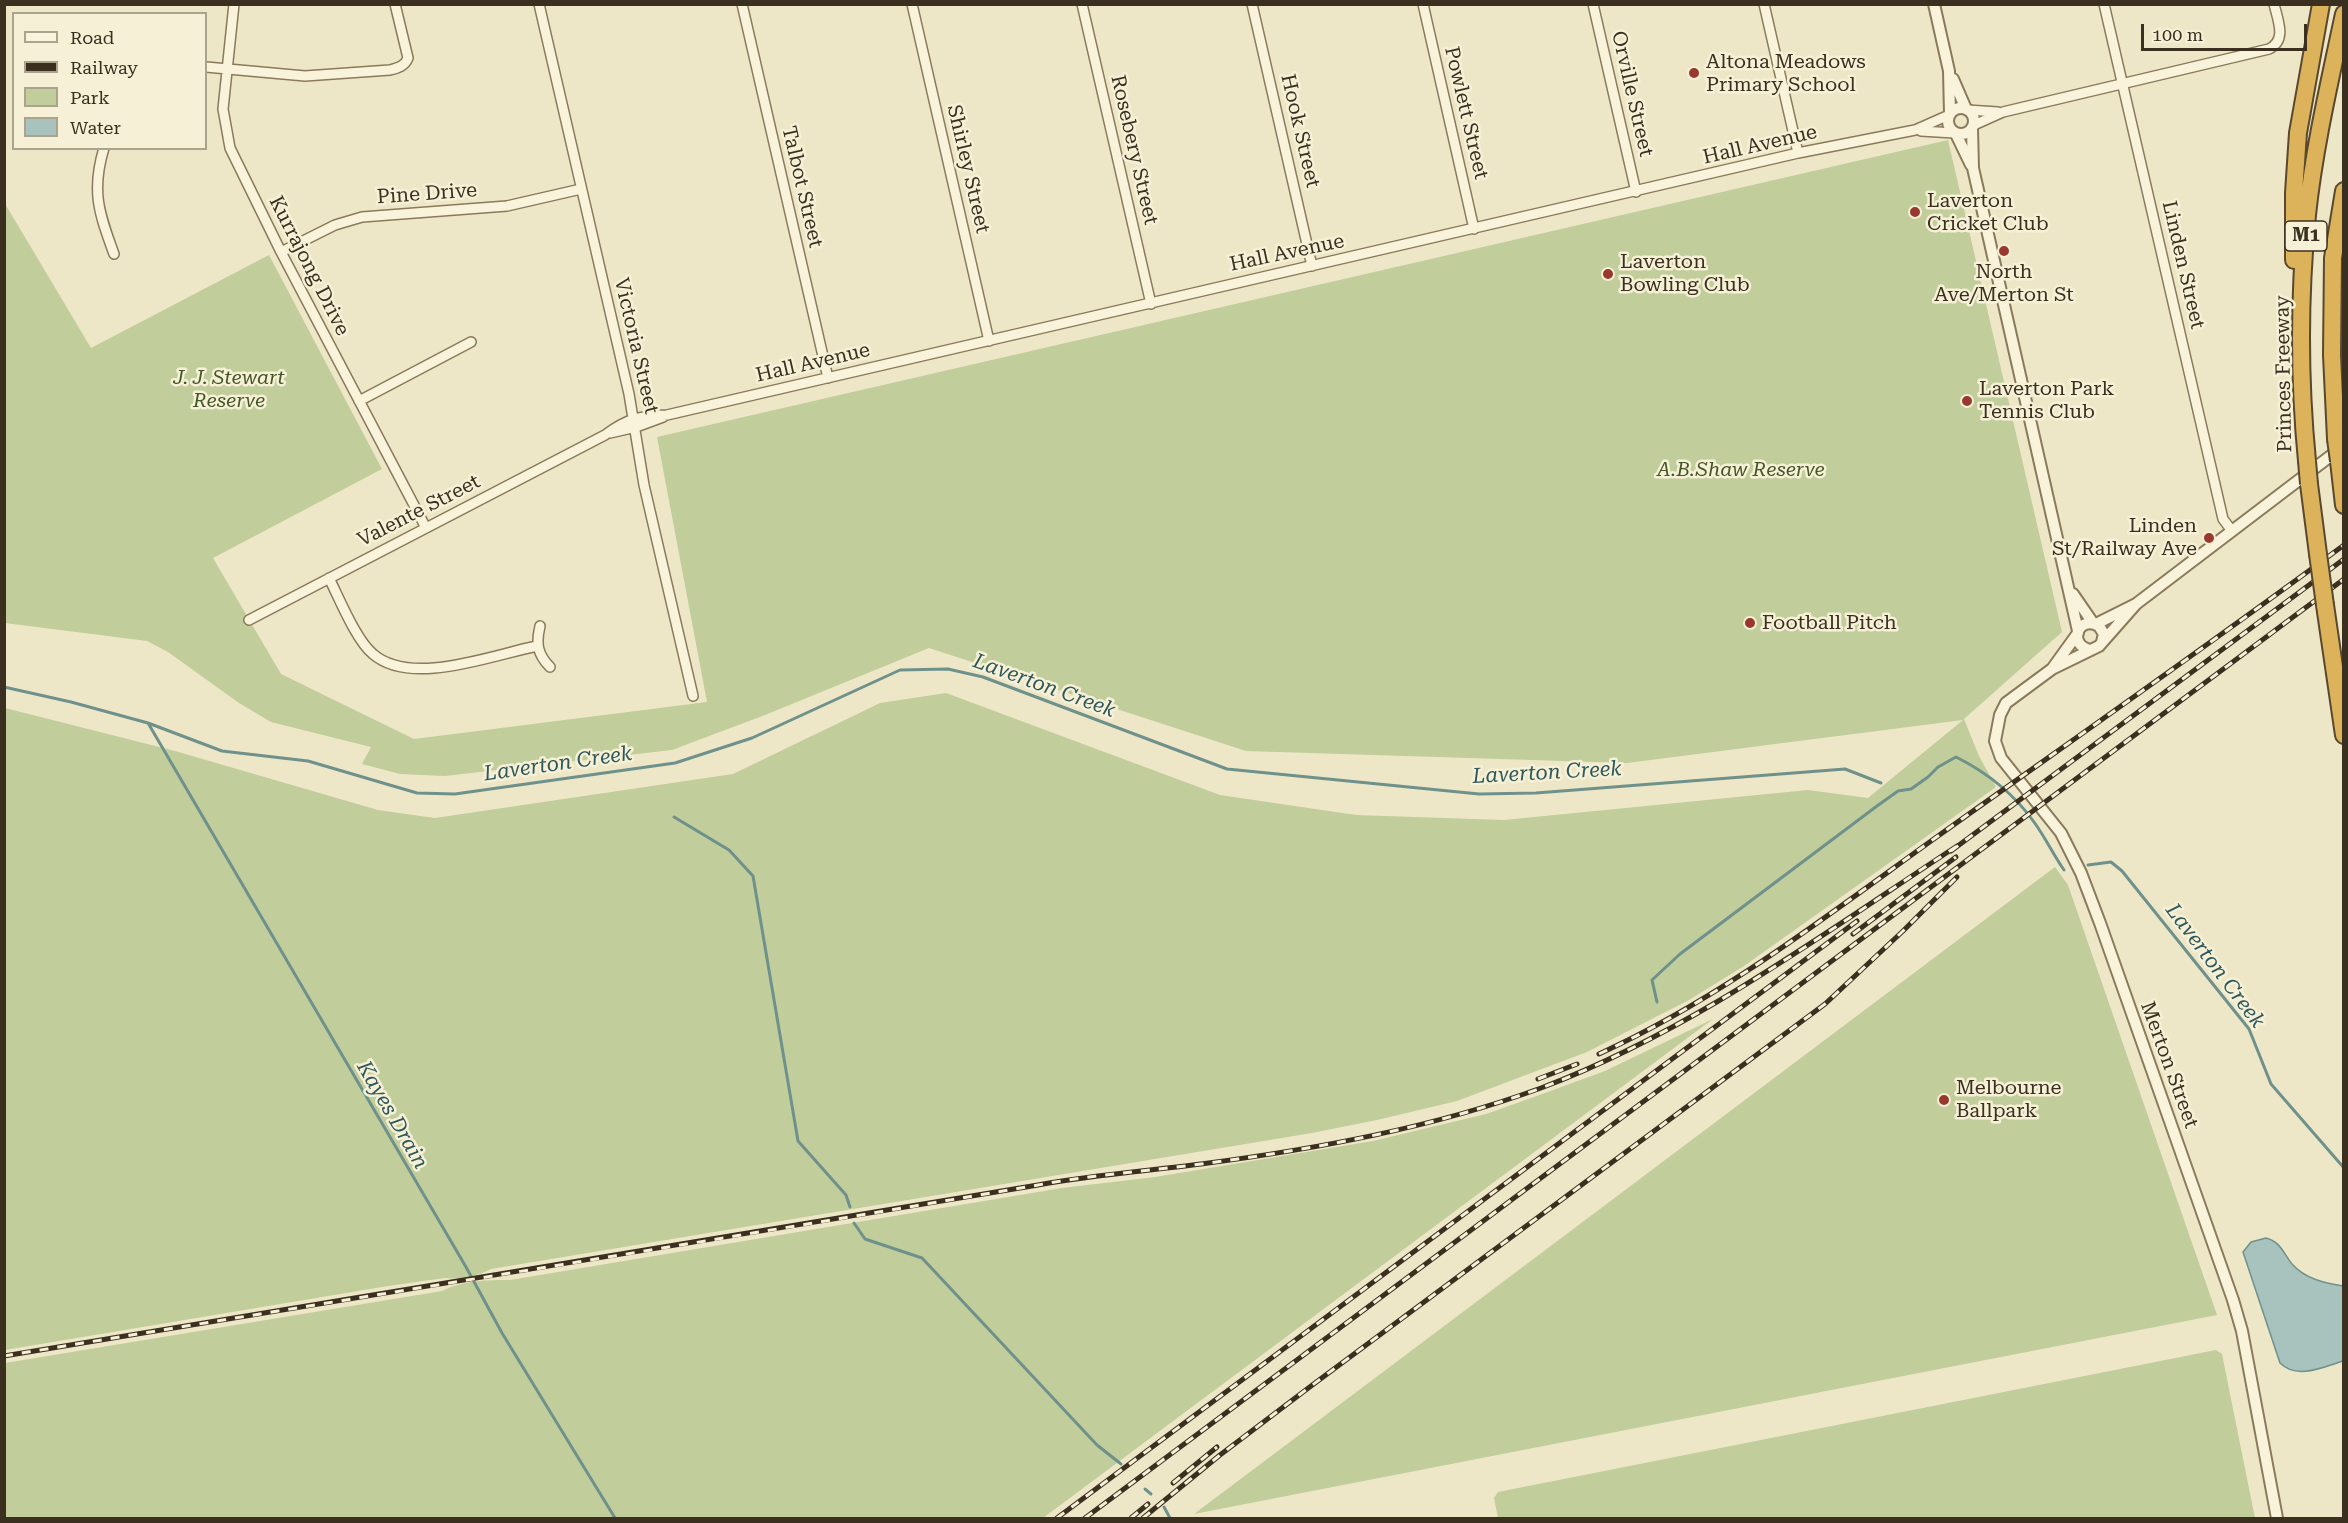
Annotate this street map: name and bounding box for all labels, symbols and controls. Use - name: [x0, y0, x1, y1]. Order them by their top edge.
- legend: [12, 12, 207, 150]
- scale bar: [2144, 12, 2310, 50]
- text: 100 m: [2152, 24, 2203, 45]
- text: Road: [70, 27, 114, 48]
- street label: Orville Street: [1606, 29, 1658, 159]
- street label: Powlett Street: [1439, 44, 1493, 182]
- place label: Altona Meadows Primary School: [1706, 50, 1866, 97]
- text: Railway: [70, 57, 138, 78]
- marker: Altona Meadows Primary School: [1687, 66, 1701, 80]
- street label: Hook Street: [1275, 72, 1325, 190]
- street label: Rosebery Street: [1105, 73, 1163, 227]
- text: Park: [70, 87, 110, 108]
- street label: Shirley Street: [942, 102, 994, 236]
- text: Water: [70, 117, 121, 138]
- street label: Hall Avenue: [1701, 120, 1819, 170]
- street label: Talbot Street: [776, 124, 828, 250]
- street label: Pine Drive: [376, 179, 478, 209]
- place label: Laverton Cricket Club: [1927, 189, 2049, 236]
- street label: Kurrajong Drive: [264, 192, 354, 340]
- street label: Linden Street: [2157, 199, 2209, 331]
- marker: Laverton Cricket Club: [1908, 205, 1922, 219]
- road number: M1: [2285, 221, 2327, 251]
- street label: Hall Avenue: [1228, 229, 1346, 277]
- marker: North Ave/Merton St: [1997, 244, 2011, 258]
- place label: Laverton Bowling Club: [1620, 250, 1750, 297]
- place label: North Ave/Merton St: [1934, 260, 2074, 307]
- marker: Laverton Bowling Club: [1601, 267, 1615, 281]
- street label: Victoria Street: [609, 276, 663, 416]
- street label: Princes Freeway: [2271, 295, 2297, 453]
- street label: Hall Avenue: [754, 338, 872, 388]
- park label: J. J. Stewart Reserve: [173, 366, 285, 413]
- place label: Laverton Park Tennis Club: [1979, 377, 2114, 424]
- marker: Laverton Park Tennis Club: [1960, 394, 1974, 408]
- park label: A.B.Shaw Reserve: [1657, 458, 1825, 482]
- street label: Valente Street: [354, 470, 484, 552]
- place label: Linden St/Railway Ave: [2052, 514, 2197, 561]
- marker: Linden St/Railway Ave: [2202, 531, 2216, 545]
- place label: Football Pitch: [1762, 611, 1897, 635]
- marker: Football Pitch: [1743, 616, 1757, 630]
- water label: Laverton Creek: [969, 649, 1119, 723]
- water label: Laverton Creek: [482, 741, 634, 787]
- water label: Laverton Creek: [1472, 757, 1622, 789]
- water label: Laverton Creek: [2160, 899, 2270, 1033]
- street label: Merton Street: [2135, 998, 2203, 1132]
- water label: Kayes Drain: [351, 1057, 433, 1173]
- place label: Melbourne Ballpark: [1956, 1076, 2062, 1123]
- marker: Melbourne Ballpark: [1937, 1093, 1951, 1107]

